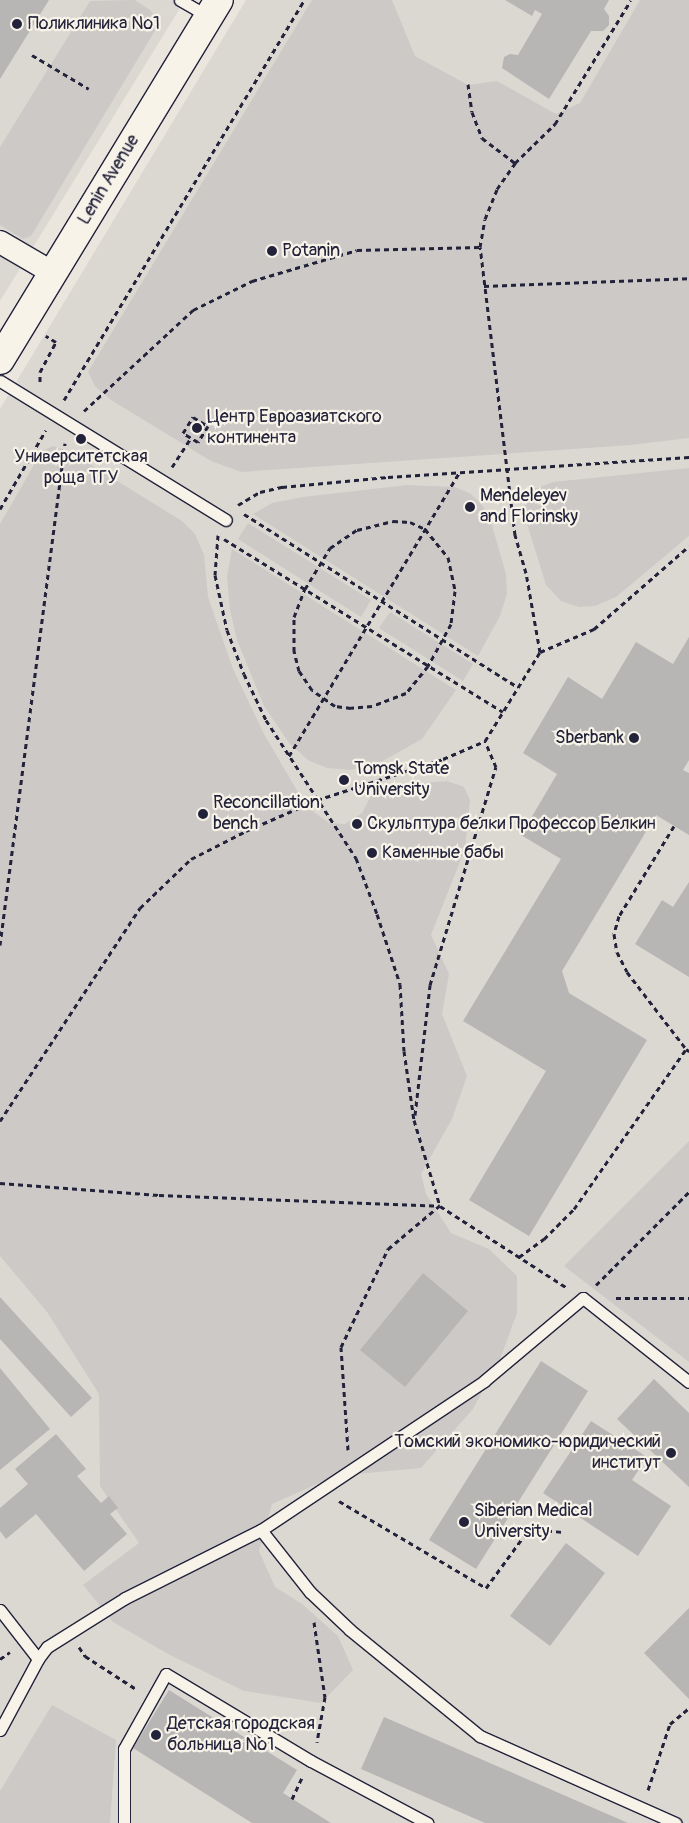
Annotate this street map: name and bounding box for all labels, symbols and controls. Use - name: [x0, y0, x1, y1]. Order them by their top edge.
- place label: Поликлиника №1: [28, 13, 160, 35]
- marker: Поликлиника №1: [10, 17, 24, 31]
- street label: Lenin Avenue: [74, 131, 144, 229]
- place label: Potanin: [282, 240, 340, 262]
- marker: Potanin: [266, 245, 278, 257]
- place label: Центр Евроазиатского континента: [207, 407, 382, 449]
- marker: Центр Евроазиатского континента: [191, 422, 203, 434]
- marker: Университетская роща ТГУ: [75, 433, 87, 445]
- place label: Университетская роща ТГУ: [14, 447, 148, 489]
- place label: Mendeleyev and Florinsky: [480, 486, 578, 528]
- marker: Mendeleyev and Florinsky: [464, 501, 476, 513]
- place label: Sberbank: [555, 727, 624, 749]
- marker: Sberbank: [628, 732, 640, 744]
- place label: Tomsk State University: [354, 759, 449, 802]
- marker: Tomsk State University: [338, 774, 350, 786]
- place label: Reconcillation bench: [213, 793, 320, 836]
- marker: Reconcillation bench: [197, 808, 209, 820]
- place label: Скульптура белки Профессор Белкин: [367, 813, 656, 835]
- marker: Скульптура белки Профессор Белкин: [351, 818, 363, 830]
- place label: Каменные бабы: [382, 842, 504, 864]
- marker: Каменные бабы: [366, 847, 378, 859]
- place label: Томский экономико-юридический институт: [394, 1432, 661, 1475]
- marker: Томский экономико-юридический институт: [665, 1447, 677, 1459]
- place label: Siberian Medical University: [474, 1501, 593, 1544]
- marker: Siberian Medical University: [458, 1516, 470, 1528]
- place label: Детская городская больница №1: [167, 1714, 315, 1756]
- marker: Детская городская больница №1: [149, 1728, 163, 1742]

